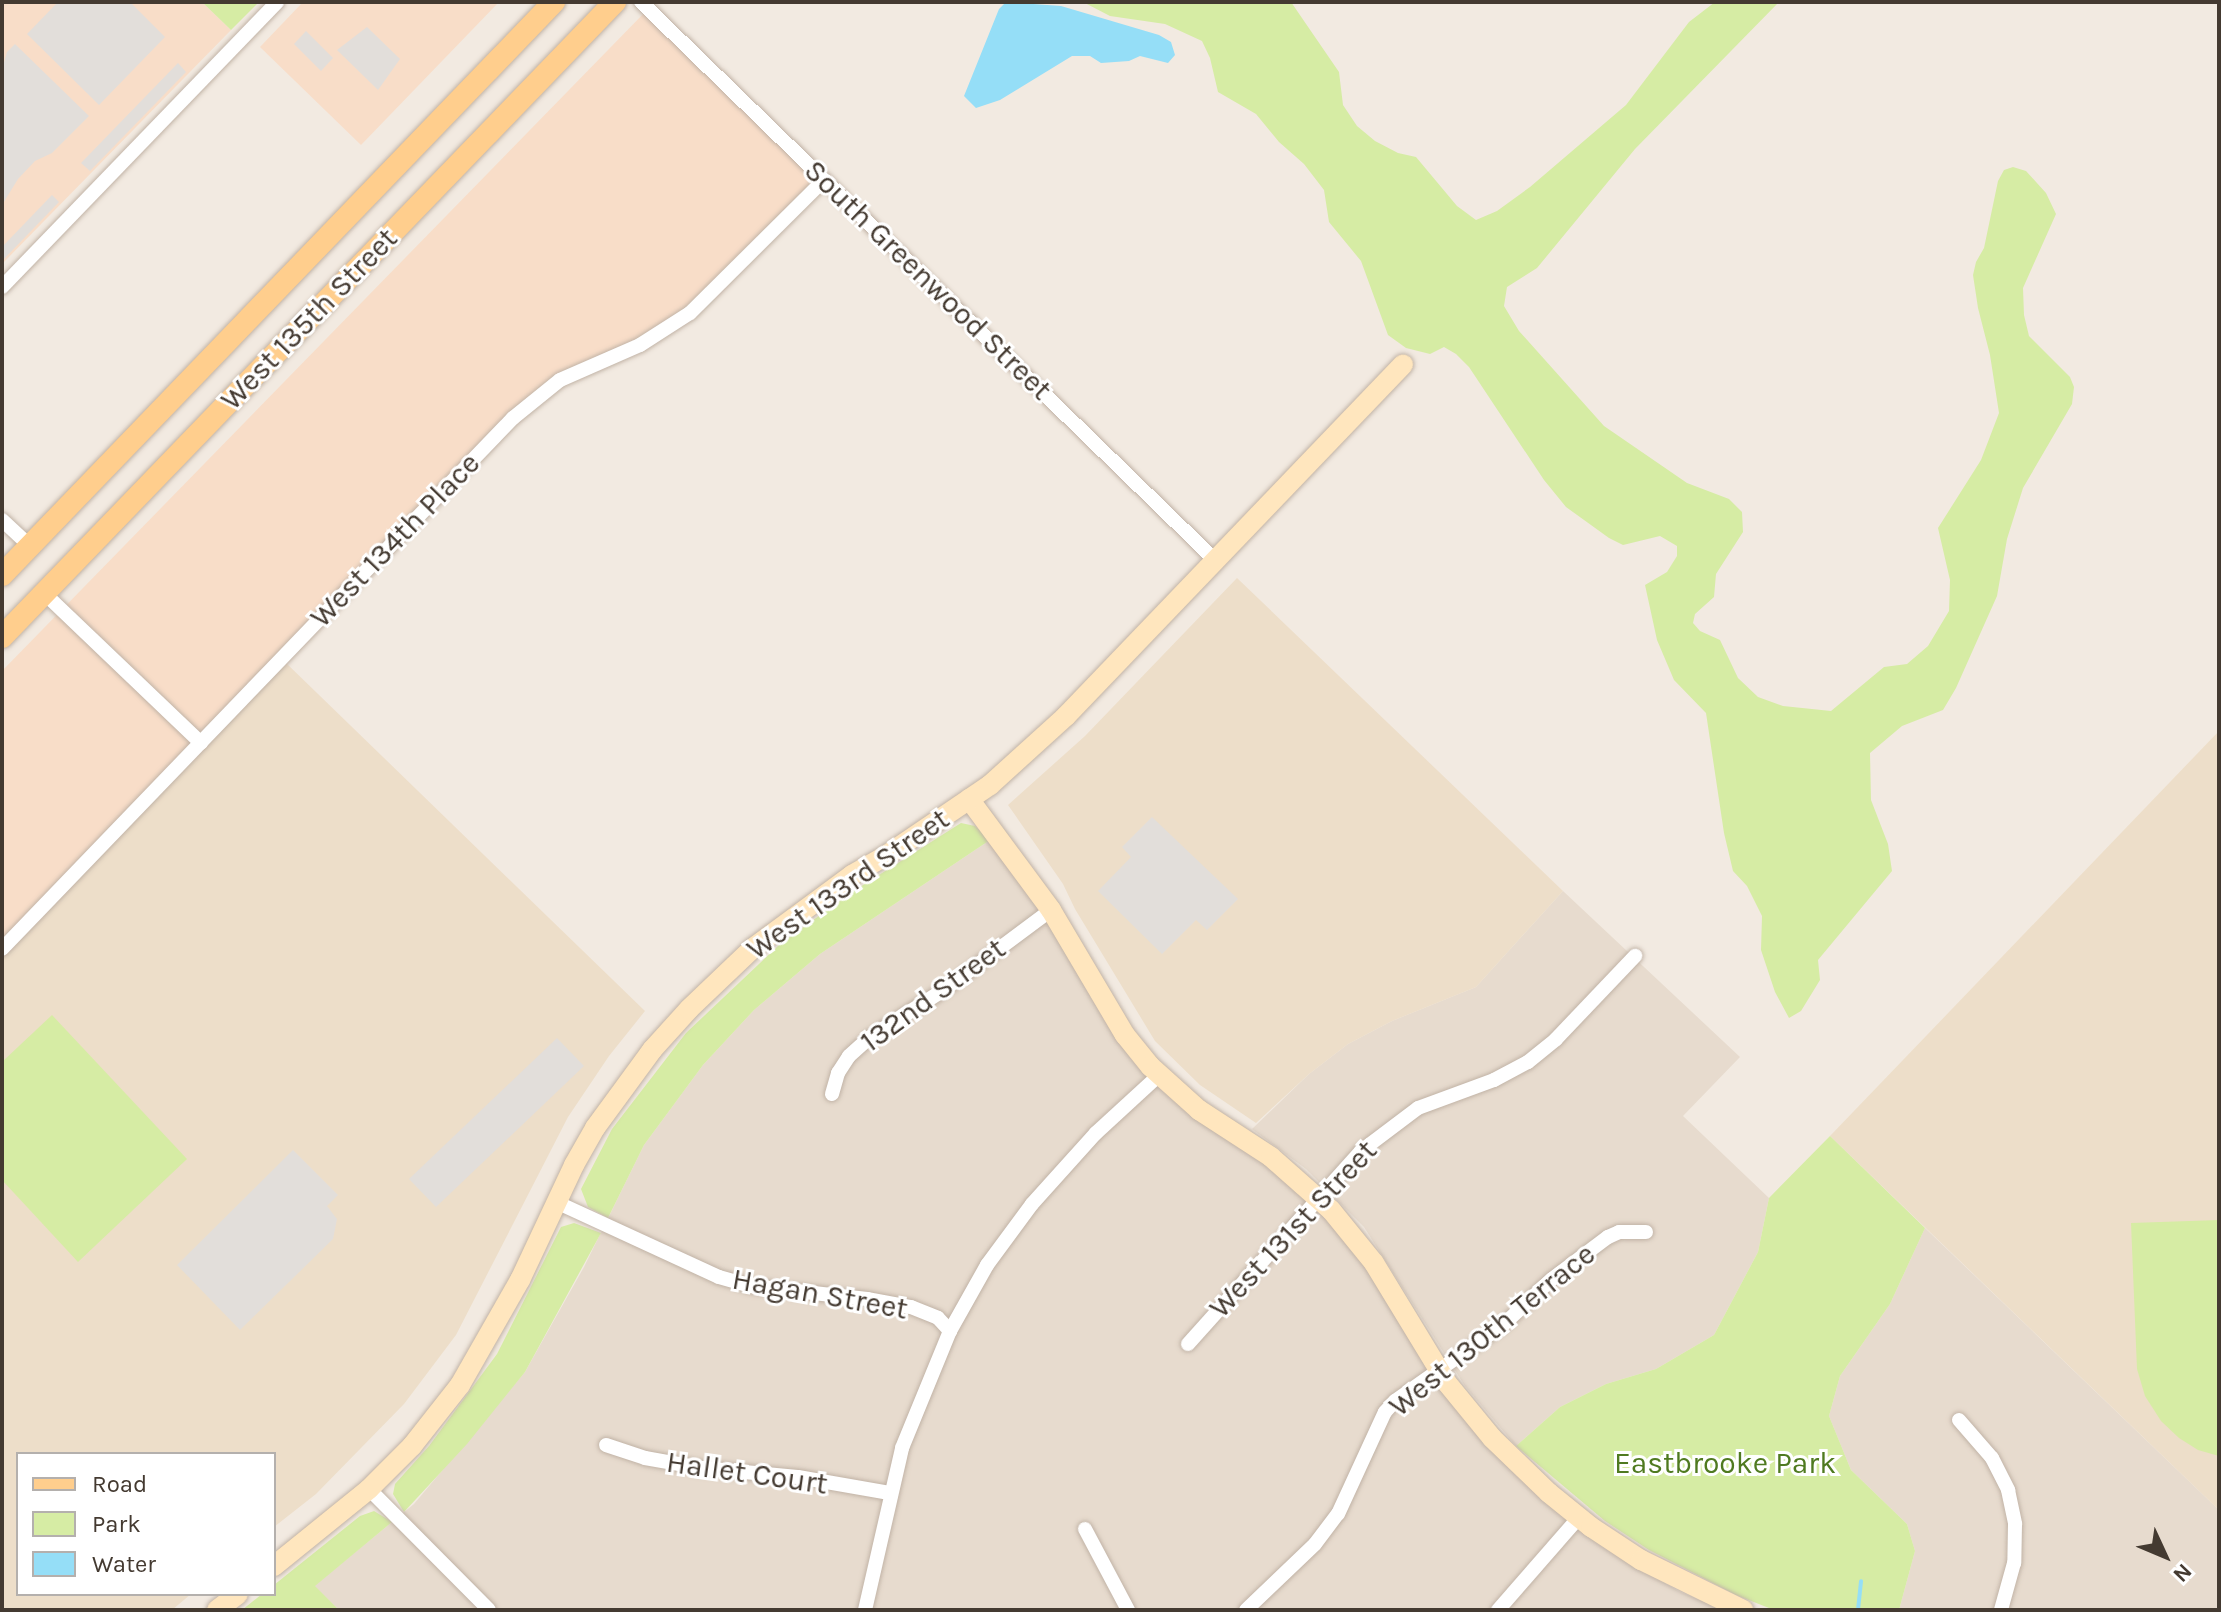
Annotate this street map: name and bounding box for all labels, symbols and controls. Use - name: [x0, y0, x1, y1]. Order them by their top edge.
- street label: South Greenwood Street: [797, 152, 1059, 408]
- street label: West 135th Street: [213, 221, 405, 417]
- street label: West 134th Place: [303, 445, 487, 635]
- street label: West 133rd Street: [740, 801, 956, 967]
- street label: 132nd Street: [854, 930, 1012, 1060]
- street label: West 131st Street: [1202, 1133, 1384, 1325]
- street label: West 130th Terrace: [1382, 1236, 1602, 1424]
- street label: Hagan Street: [729, 1261, 911, 1327]
- street label: Hallet Court: [664, 1444, 830, 1502]
- park label: Eastbrooke Park: [1614, 1445, 1836, 1481]
- legend: [16, 1452, 276, 1596]
- text: Road: [92, 1470, 147, 1498]
- text: Park: [92, 1510, 141, 1538]
- north arrow: [2125, 1516, 2205, 1596]
- text: Water: [92, 1550, 156, 1578]
- text: N: [2167, 1558, 2197, 1587]

